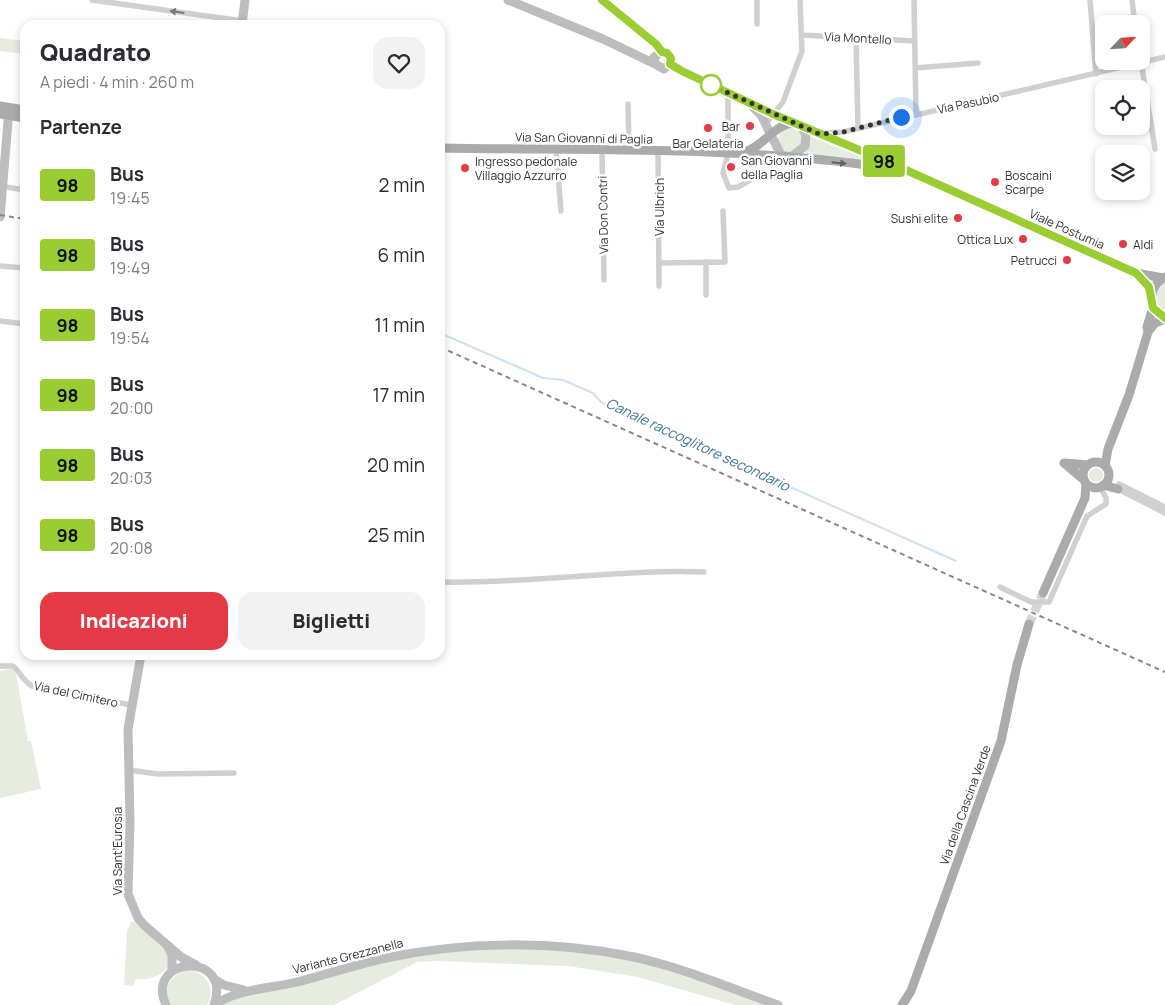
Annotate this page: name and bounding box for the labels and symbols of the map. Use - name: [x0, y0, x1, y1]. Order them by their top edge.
- one-way arrow: [169, 8, 185, 16]
- north arrow: [1095, 15, 1150, 70]
- street label: Via Montello: [824, 28, 892, 48]
- unlabelled marker: [700, 74, 722, 96]
- street label: Via Pasubio: [935, 88, 1001, 118]
- your location: [889, 105, 914, 130]
- place label: Bar: [722, 118, 741, 135]
- marker: Bar: [744, 120, 756, 132]
- marker: Bar Gelateria: [702, 122, 714, 134]
- street label: Via San Giovanni di Paglia: [515, 128, 653, 148]
- place label: Bar Gelateria: [672, 135, 744, 152]
- line badge: 98: [862, 145, 906, 177]
- place label: San Giovanni della Paglia: [741, 152, 812, 183]
- place label: Ingresso pedonale Villaggio Azzurro: [475, 153, 577, 184]
- one-way arrow: [832, 159, 848, 167]
- marker: San Giovanni della Paglia: [725, 161, 737, 173]
- marker: Ingresso pedonale Villaggio Azzurro: [459, 162, 471, 174]
- place label: Boscaini Scarpe: [1005, 167, 1052, 198]
- street label: Via Don Contri: [594, 176, 612, 254]
- marker: Boscaini Scarpe: [989, 176, 1001, 188]
- street label: Via Ulbrich: [651, 178, 668, 236]
- street label: Viale Postumia: [1027, 205, 1107, 253]
- place label: Sushi elite: [891, 210, 948, 227]
- marker: Sushi elite: [952, 212, 964, 224]
- place label: Ottica Lux: [957, 231, 1014, 248]
- marker: Ottica Lux: [1017, 233, 1029, 245]
- place label: Aldi: [1133, 236, 1153, 253]
- marker: Aldi: [1117, 238, 1129, 250]
- place label: Petrucci: [1011, 252, 1057, 269]
- marker: Petrucci: [1061, 254, 1073, 266]
- water label: Canale raccoglitore secondario: [603, 393, 794, 495]
- street label: Via del Cimitero: [32, 677, 120, 711]
- street label: Via della Cascina Verde: [935, 743, 995, 867]
- street label: Via Sant'Eurosia: [109, 807, 126, 895]
- street label: Variante Grezzanella: [291, 934, 405, 978]

